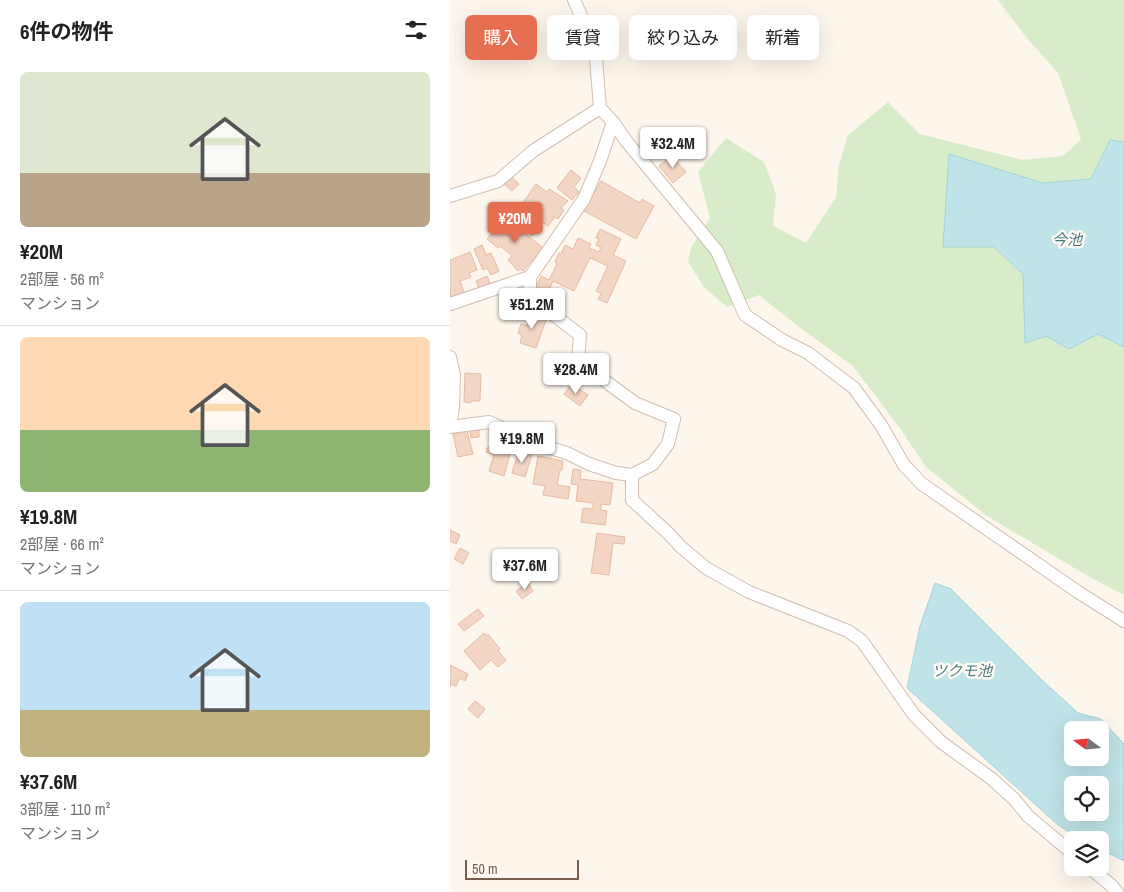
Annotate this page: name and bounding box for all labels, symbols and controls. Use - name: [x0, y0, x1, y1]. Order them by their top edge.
- chip: 購入: [465, 15, 537, 60]
- chip: 賃貸: [547, 15, 619, 60]
- chip: 絞り込み: [629, 15, 737, 60]
- chip: 新着: [747, 15, 819, 60]
- icon: filters: [402, 16, 430, 44]
- text: 6件の物件: [20, 17, 114, 46]
- icon: home: [180, 104, 270, 194]
- pin: ¥32.4M: [632, 126, 714, 169]
- text: ¥32.4M: [651, 132, 695, 154]
- pin: ¥20M: [485, 202, 545, 244]
- text: ¥20M: [499, 207, 531, 229]
- water label: 今池: [1052, 229, 1084, 250]
- text: ¥20M: [20, 237, 63, 266]
- text: 2部屋 · 56 m²: [20, 268, 104, 290]
- pin: ¥51.2M: [491, 288, 573, 330]
- text: マンション: [20, 292, 100, 314]
- text: ¥51.2M: [510, 293, 554, 315]
- pin: ¥28.4M: [535, 352, 617, 395]
- text: ¥28.4M: [554, 358, 598, 380]
- icon: home: [180, 370, 270, 460]
- pin: ¥19.8M: [481, 422, 563, 464]
- text: ¥19.8M: [500, 427, 544, 449]
- text: ¥19.8M: [20, 502, 77, 531]
- text: 2部屋 · 66 m²: [20, 533, 104, 555]
- pin: ¥37.6M: [484, 548, 566, 591]
- text: ¥37.6M: [503, 554, 547, 576]
- text: マンション: [20, 557, 100, 579]
- icon: home: [180, 635, 270, 725]
- water label: ツクモ池: [932, 660, 994, 681]
- north arrow: [1064, 721, 1109, 766]
- map controls: [1064, 721, 1109, 876]
- text: ¥37.6M: [20, 767, 77, 796]
- button: locate: [1064, 776, 1109, 821]
- text: 3部屋 · 110 m²: [20, 798, 110, 820]
- text: マンション: [20, 822, 100, 844]
- button: layers: [1064, 831, 1109, 876]
- scale bar: [465, 857, 579, 880]
- text: 50 m: [472, 860, 498, 878]

